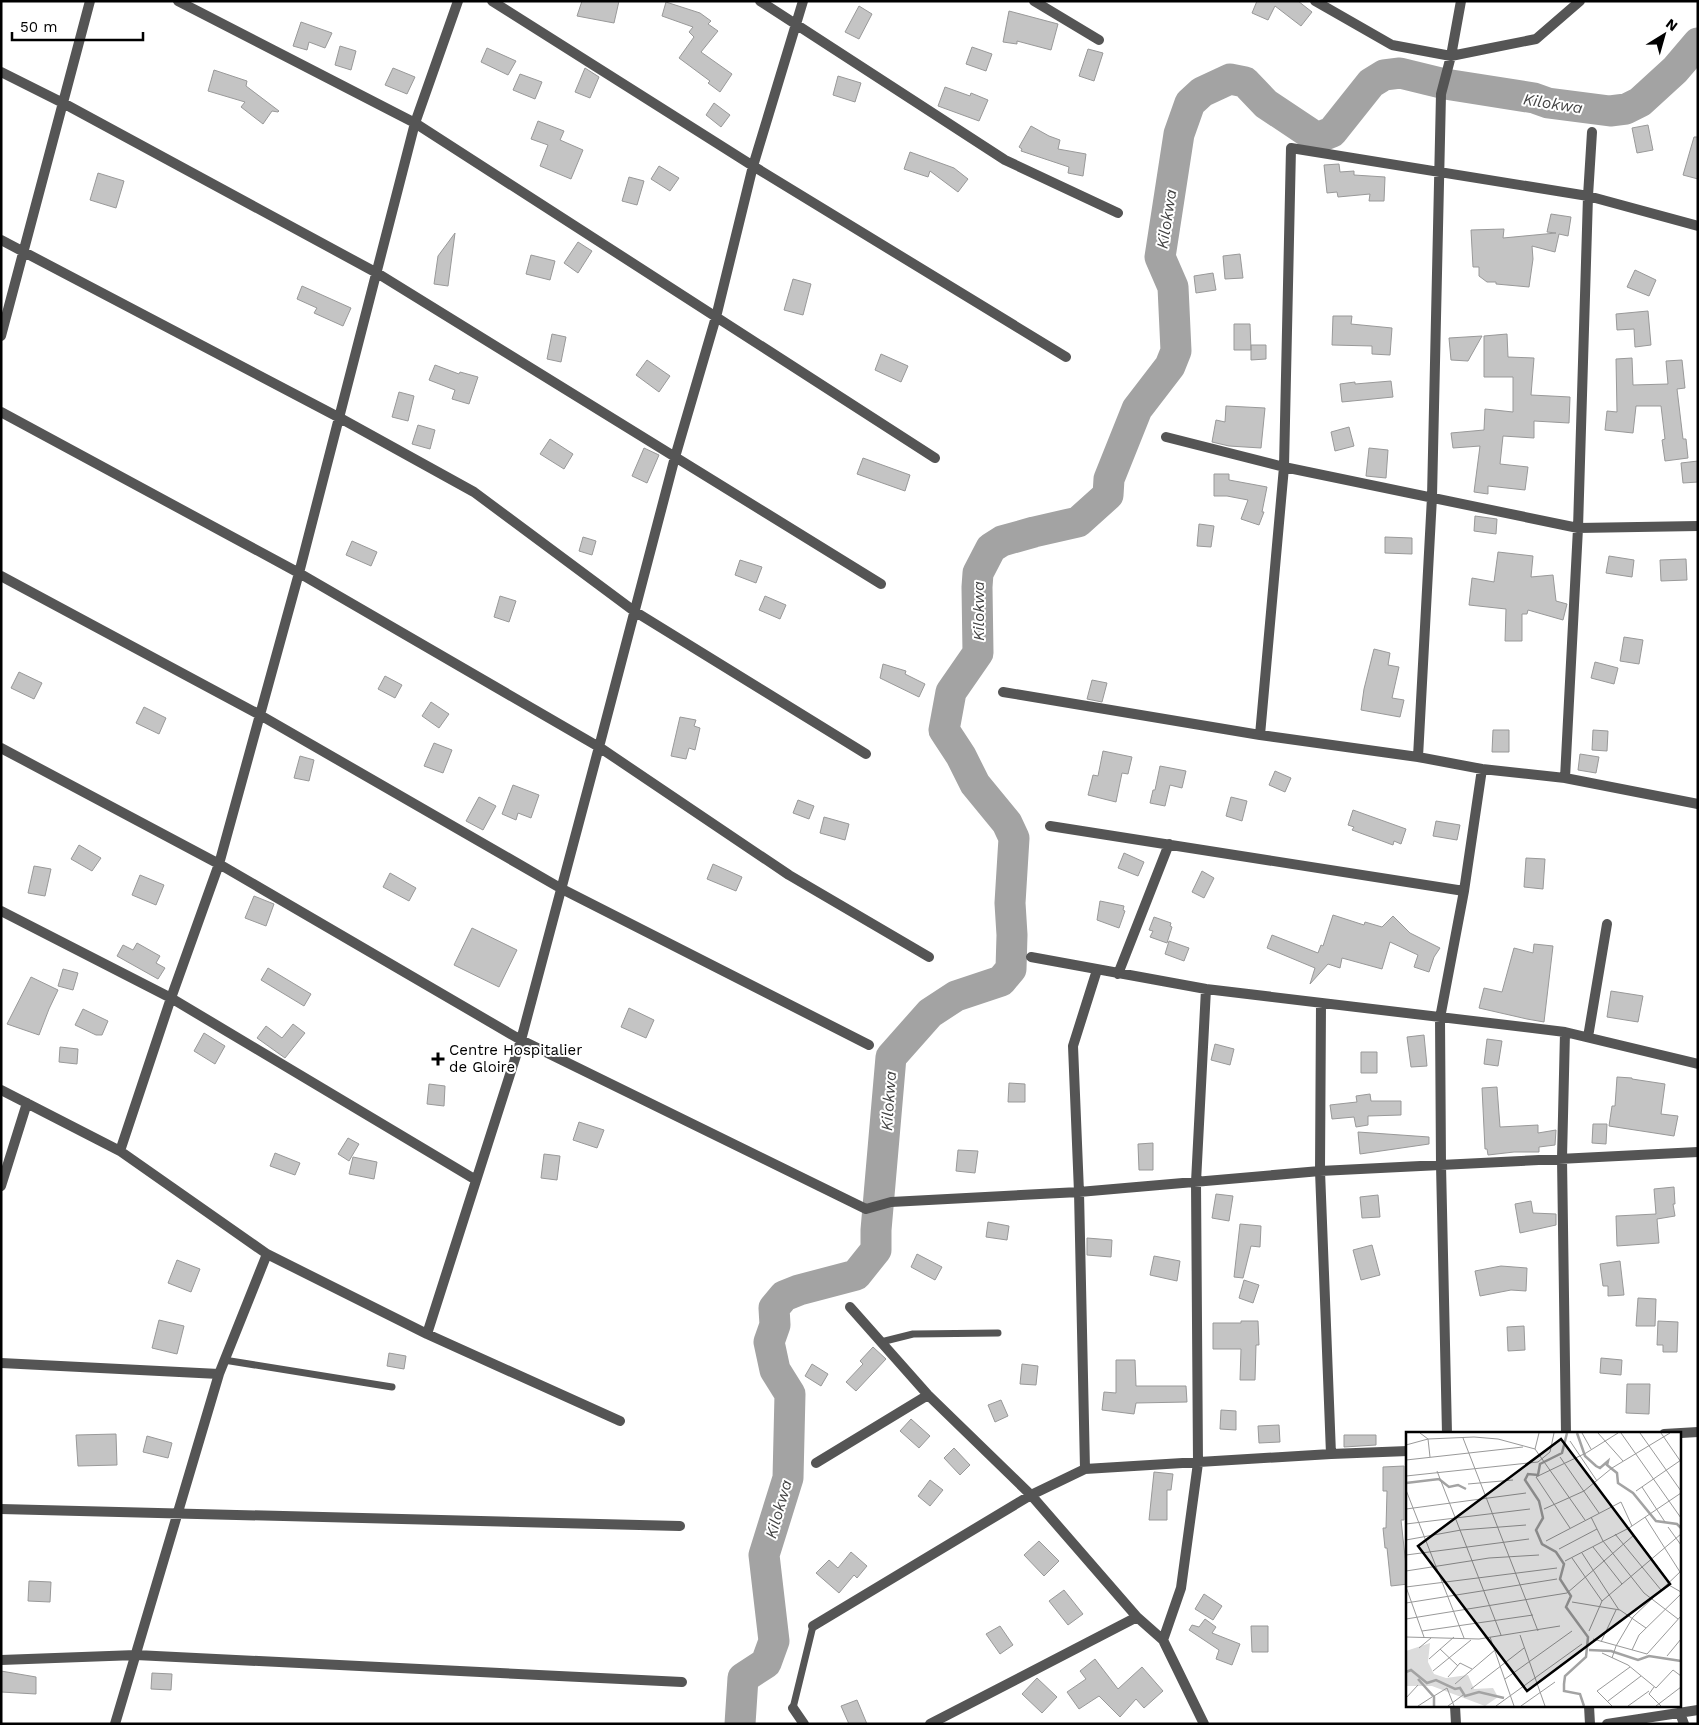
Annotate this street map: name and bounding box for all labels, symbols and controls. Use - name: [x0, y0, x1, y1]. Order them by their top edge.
- scale bar: [12, 10, 144, 42]
- north arrow: [1639, 10, 1689, 60]
- text: N: [1663, 15, 1681, 34]
- text: 50 m: [20, 18, 57, 36]
- water label: Kilokwa: [1522, 89, 1584, 118]
- water label: Kilokwa: [1152, 188, 1181, 250]
- water label: Kilokwa: [969, 581, 988, 641]
- place label: Centre Hospitalier de Gloire: [449, 1041, 582, 1076]
- marker: Centre Hospitalier de Gloire: [431, 1052, 445, 1066]
- water label: Kilokwa: [877, 1070, 900, 1132]
- inset map: [1406, 1432, 1682, 1708]
- water label: Kilokwa: [761, 1478, 796, 1541]

